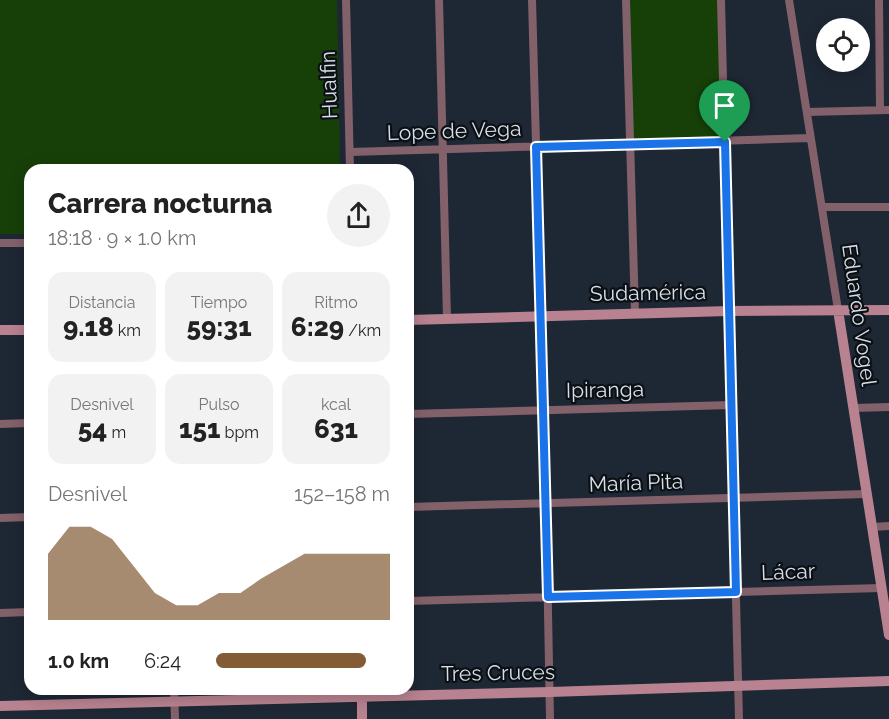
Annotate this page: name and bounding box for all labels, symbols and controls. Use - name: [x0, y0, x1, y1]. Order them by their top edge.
- map controls: [816, 18, 870, 72]
- button: locate: [816, 18, 870, 72]
- street label: Hualfin: [315, 51, 342, 119]
- pin: [699, 80, 750, 142]
- icon: arrive: [708, 89, 741, 122]
- street label: Lope de Vega: [386, 116, 522, 145]
- button: share: [327, 184, 390, 247]
- text: Carrera nocturna: [48, 188, 272, 219]
- text: 18:18 · 9 × 1.0 km: [48, 226, 196, 250]
- street label: Eduardo Vogel: [837, 242, 882, 388]
- street label: Sudamérica: [590, 279, 706, 306]
- text: Distancia: [68, 293, 136, 312]
- text: Tiempo: [191, 293, 247, 312]
- text: Ritmo: [314, 293, 358, 312]
- text: 9.18: [63, 312, 114, 342]
- text: 59:31: [186, 312, 252, 342]
- text: 6:29: [291, 312, 344, 342]
- text: km: [114, 321, 141, 340]
- text: /km: [344, 321, 381, 340]
- street label: Ipiranga: [566, 376, 644, 403]
- text: Desnivel: [70, 395, 134, 414]
- text: Pulso: [198, 395, 240, 414]
- text: kcal: [321, 395, 351, 414]
- text: 54: [78, 414, 107, 444]
- text: 151: [179, 414, 220, 444]
- text: 631: [314, 414, 358, 444]
- text: m: [107, 423, 126, 442]
- text: bpm: [220, 423, 259, 442]
- street label: María Pita: [588, 468, 684, 497]
- text: Desnivel: [48, 482, 127, 506]
- text: 152–158 m: [294, 482, 390, 506]
- street label: Lácar: [761, 558, 816, 585]
- text: 1.0 km: [48, 649, 109, 673]
- text: 6:24: [144, 649, 181, 673]
- street label: Tres Cruces: [441, 659, 555, 686]

